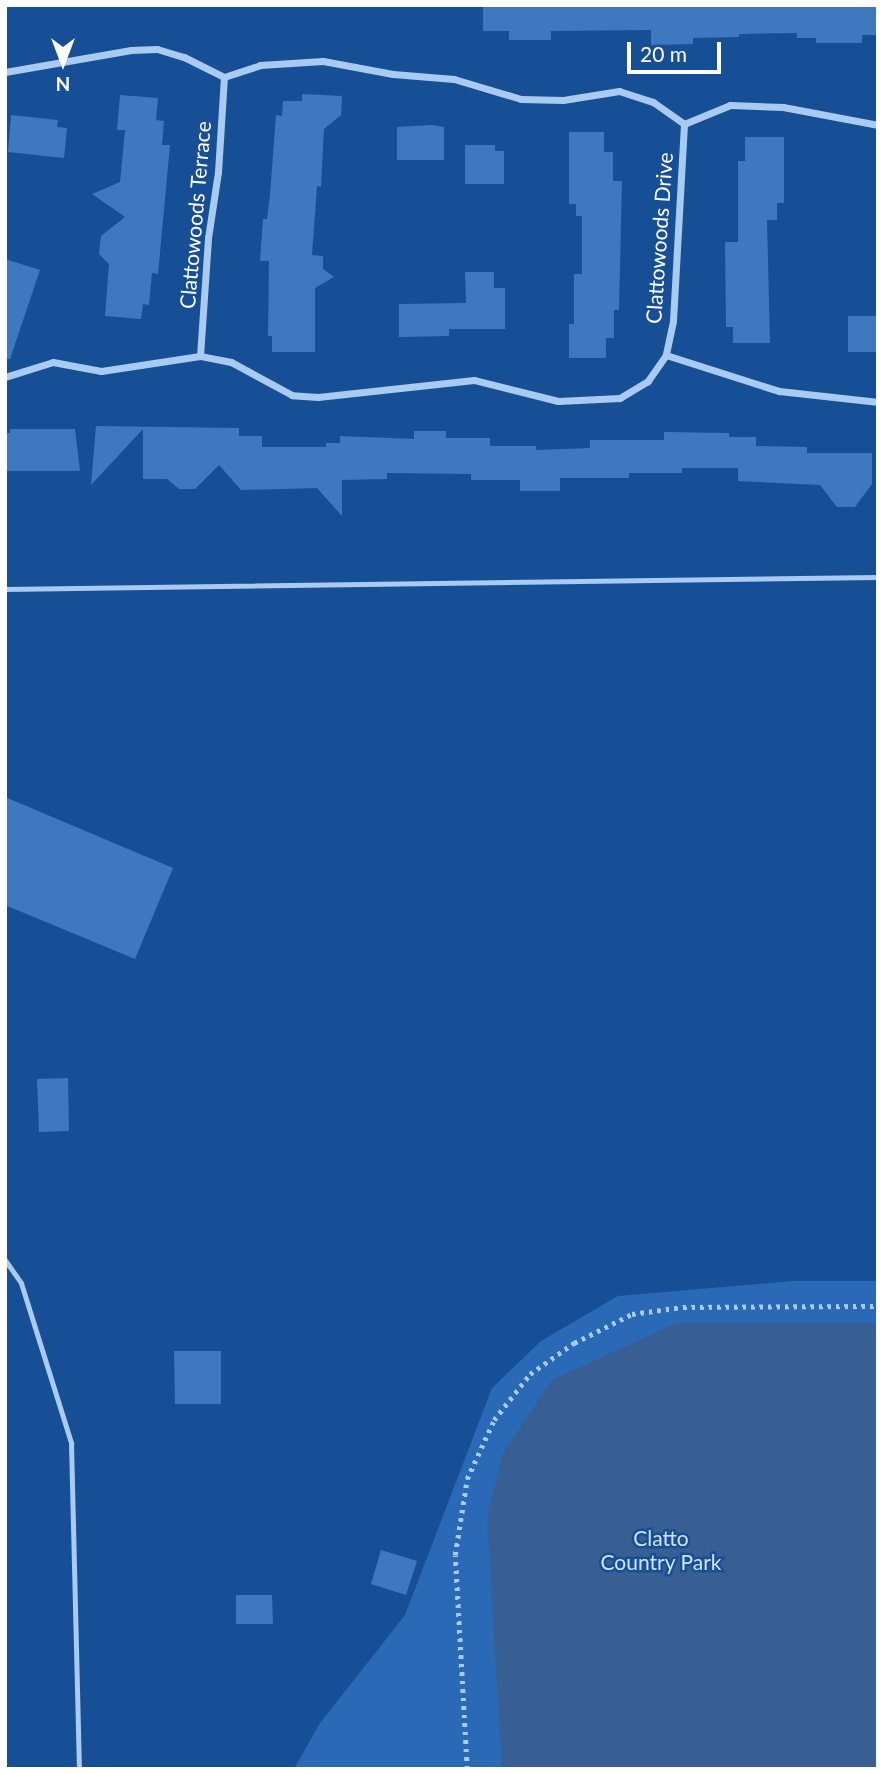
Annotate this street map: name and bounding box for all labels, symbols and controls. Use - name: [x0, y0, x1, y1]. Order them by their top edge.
- north arrow: [28, 28, 98, 98]
- scale bar: [631, 28, 726, 72]
- text: 20 m: [640, 41, 687, 66]
- text: N: [56, 73, 70, 96]
- street label: Clattowoods Terrace: [174, 120, 216, 310]
- street label: Clattowoods Drive: [640, 151, 678, 325]
- park label: Clatto Country Park: [600, 1525, 722, 1575]

